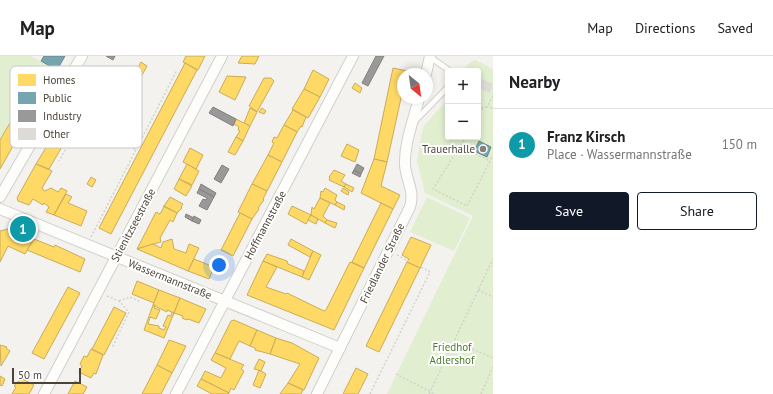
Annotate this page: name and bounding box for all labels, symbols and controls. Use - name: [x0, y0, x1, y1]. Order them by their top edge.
- text: Map: [20, 16, 55, 40]
- text: Map: [587, 19, 613, 37]
- text: Directions: [635, 19, 695, 37]
- text: Saved: [717, 19, 753, 37]
- legend: [10, 66, 142, 148]
- north arrow: [397, 68, 433, 104]
- map controls: [445, 68, 481, 140]
- button: +: [445, 68, 481, 104]
- text: Nearby: [509, 71, 560, 93]
- text: Homes: [43, 73, 76, 87]
- text: Public: [43, 91, 72, 105]
- button: −: [445, 104, 481, 140]
- text: Industry: [43, 109, 82, 123]
- text: Other: [43, 127, 70, 141]
- text: Franz Kirsch: [547, 127, 625, 146]
- text: 1: [518, 136, 526, 153]
- text: 150 m: [722, 136, 757, 153]
- place label: Trauerhalle: [422, 142, 475, 156]
- marker: Trauerhalle: [478, 144, 488, 154]
- text: Place · Wassermannstraße: [547, 146, 692, 163]
- street label: Stienitzseestraße: [108, 186, 158, 264]
- street label: Hoffmannstraße: [241, 188, 289, 262]
- button: Save: [509, 192, 629, 230]
- button: Share: [637, 192, 757, 230]
- pin: 1: [10, 214, 36, 244]
- street label: Friedlander Straße: [357, 220, 408, 305]
- your location: [209, 255, 229, 275]
- street label: Wassermannstraße: [126, 256, 214, 302]
- park label: Friedhof Adlershof: [430, 340, 475, 367]
- scale bar: [12, 366, 81, 385]
- text: 50 m: [18, 368, 42, 382]

